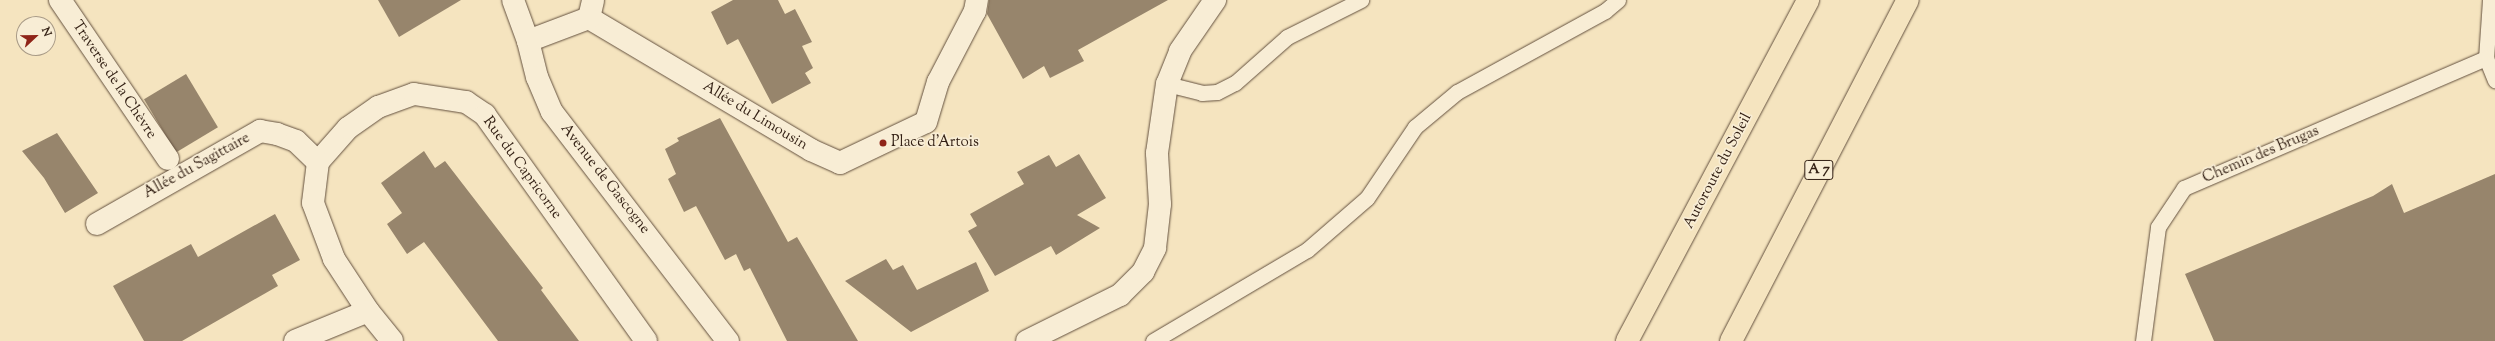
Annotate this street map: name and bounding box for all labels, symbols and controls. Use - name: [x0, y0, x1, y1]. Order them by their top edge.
- north arrow: [16, 16, 56, 56]
- street label: Traverse de la Chèvre: [68, 18, 160, 142]
- text: N: [37, 25, 55, 39]
- street label: Allée du Limousin: [699, 78, 811, 154]
- street label: Autoroute du Soleil: [1680, 110, 1756, 232]
- street label: Rue du Capricorne: [479, 113, 565, 223]
- street label: Avenue de Gascogne: [556, 120, 654, 238]
- street label: Chemin des Brugas: [2200, 122, 2322, 188]
- street label: Allée du Sagittaire: [141, 129, 253, 203]
- place label: Place d'Artois: [891, 134, 979, 152]
- marker: Place d'Artois: [878, 138, 888, 148]
- road number: A 7: [1804, 158, 1834, 182]

